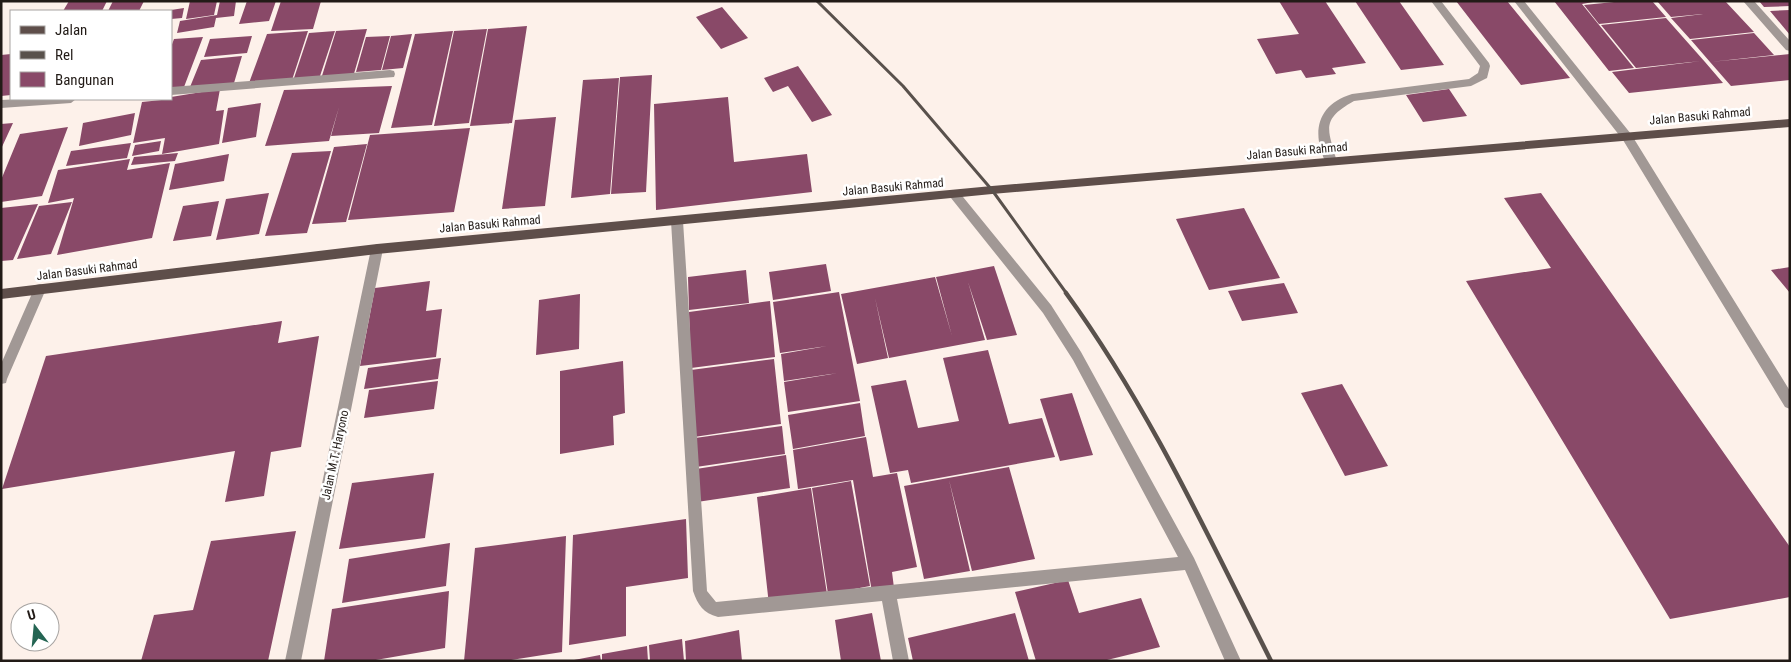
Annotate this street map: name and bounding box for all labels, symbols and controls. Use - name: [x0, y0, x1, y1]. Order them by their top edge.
- legend: [10, 10, 172, 100]
- text: Jalan: [55, 21, 87, 39]
- text: Rel: [55, 46, 73, 64]
- text: Bangunan: [55, 71, 114, 89]
- street label: Jalan Basuki Rahmad: [1649, 105, 1751, 127]
- street label: Jalan Basuki Rahmad: [1246, 140, 1348, 162]
- street label: Jalan Basuki Rahmad: [842, 176, 944, 198]
- street label: Jalan Basuki Rahmad: [439, 213, 541, 235]
- street label: Jalan Basuki Rahmad: [36, 257, 138, 283]
- street label: Jalan M.T. Haryono: [319, 409, 351, 501]
- north arrow: [10, 602, 60, 652]
- text: U: [25, 606, 37, 623]

